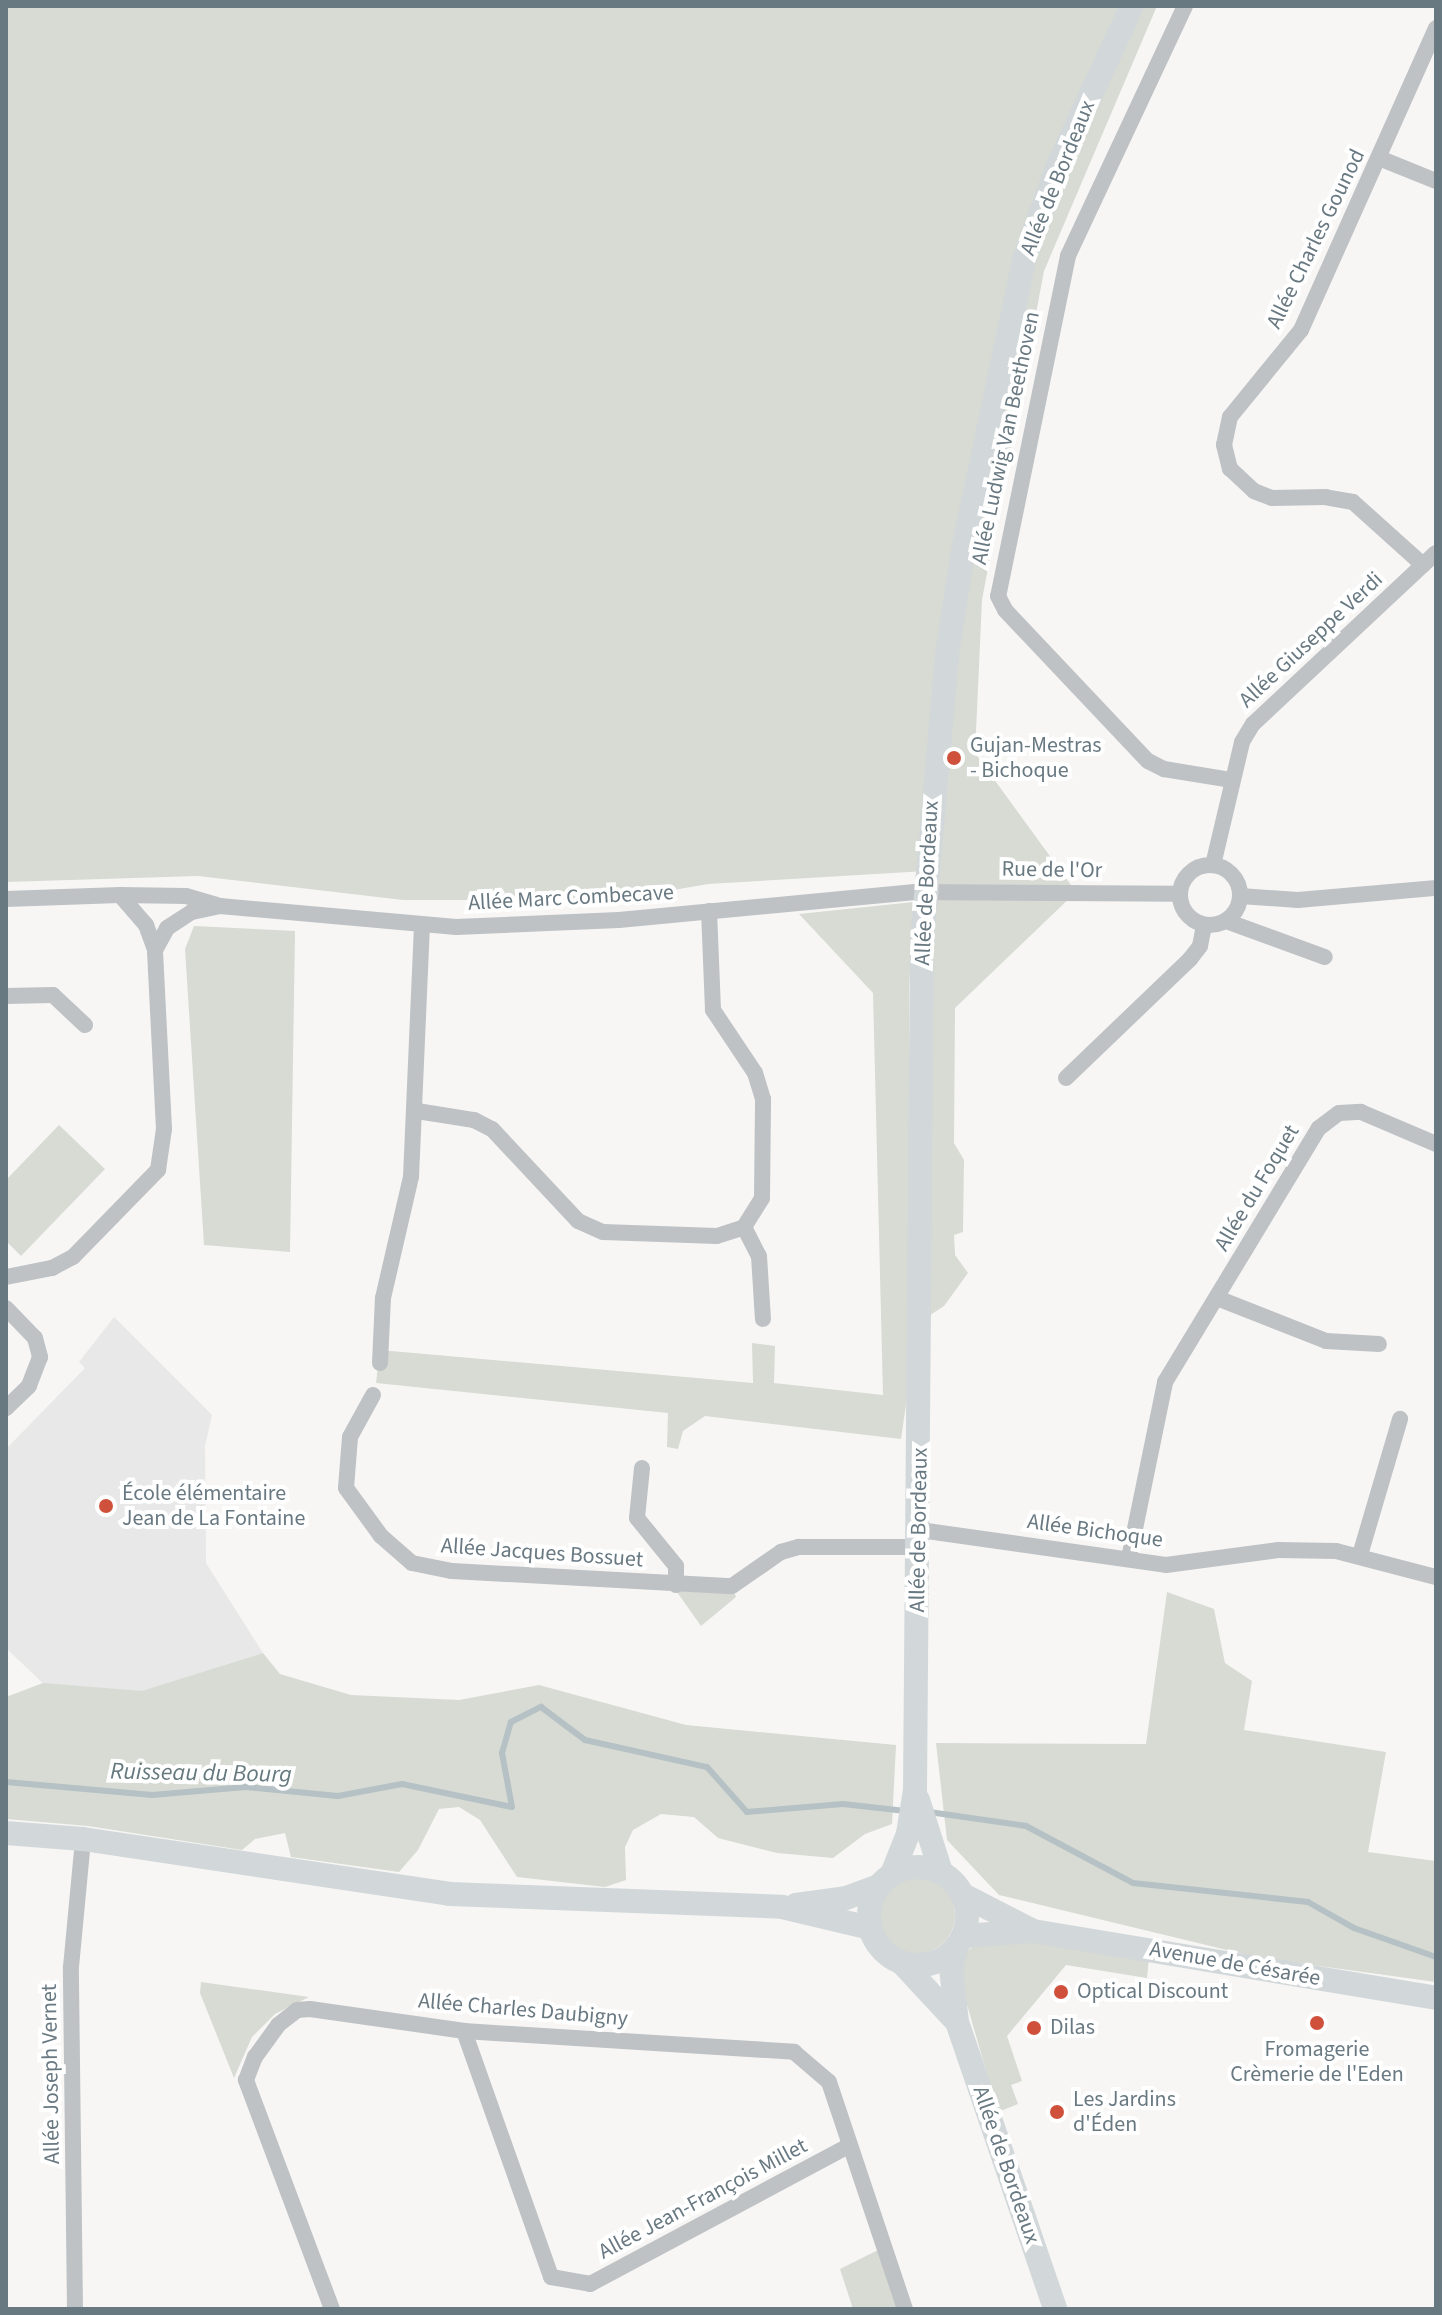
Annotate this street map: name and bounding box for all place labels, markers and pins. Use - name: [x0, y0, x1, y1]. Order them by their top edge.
- place label: Gujan-Mestras - Bichoque: [970, 732, 1101, 784]
- marker: Gujan-Mestras - Bichoque: [945, 749, 963, 767]
- place label: École élémentaire Jean de La Fontaine: [122, 1480, 305, 1532]
- marker: École élémentaire Jean de La Fontaine: [97, 1497, 115, 1515]
- place label: Optical Discount: [1077, 1979, 1228, 2005]
- marker: Optical Discount: [1052, 1983, 1070, 2001]
- marker: Fromagerie Crèmerie de l'Eden: [1308, 2014, 1326, 2032]
- place label: Dilas: [1050, 2015, 1095, 2041]
- marker: Dilas: [1025, 2019, 1043, 2037]
- place label: Fromagerie Crèmerie de l'Eden: [1230, 2036, 1404, 2088]
- place label: Les Jardins d'Éden: [1073, 2086, 1176, 2138]
- marker: Les Jardins d'Éden: [1048, 2103, 1066, 2121]

